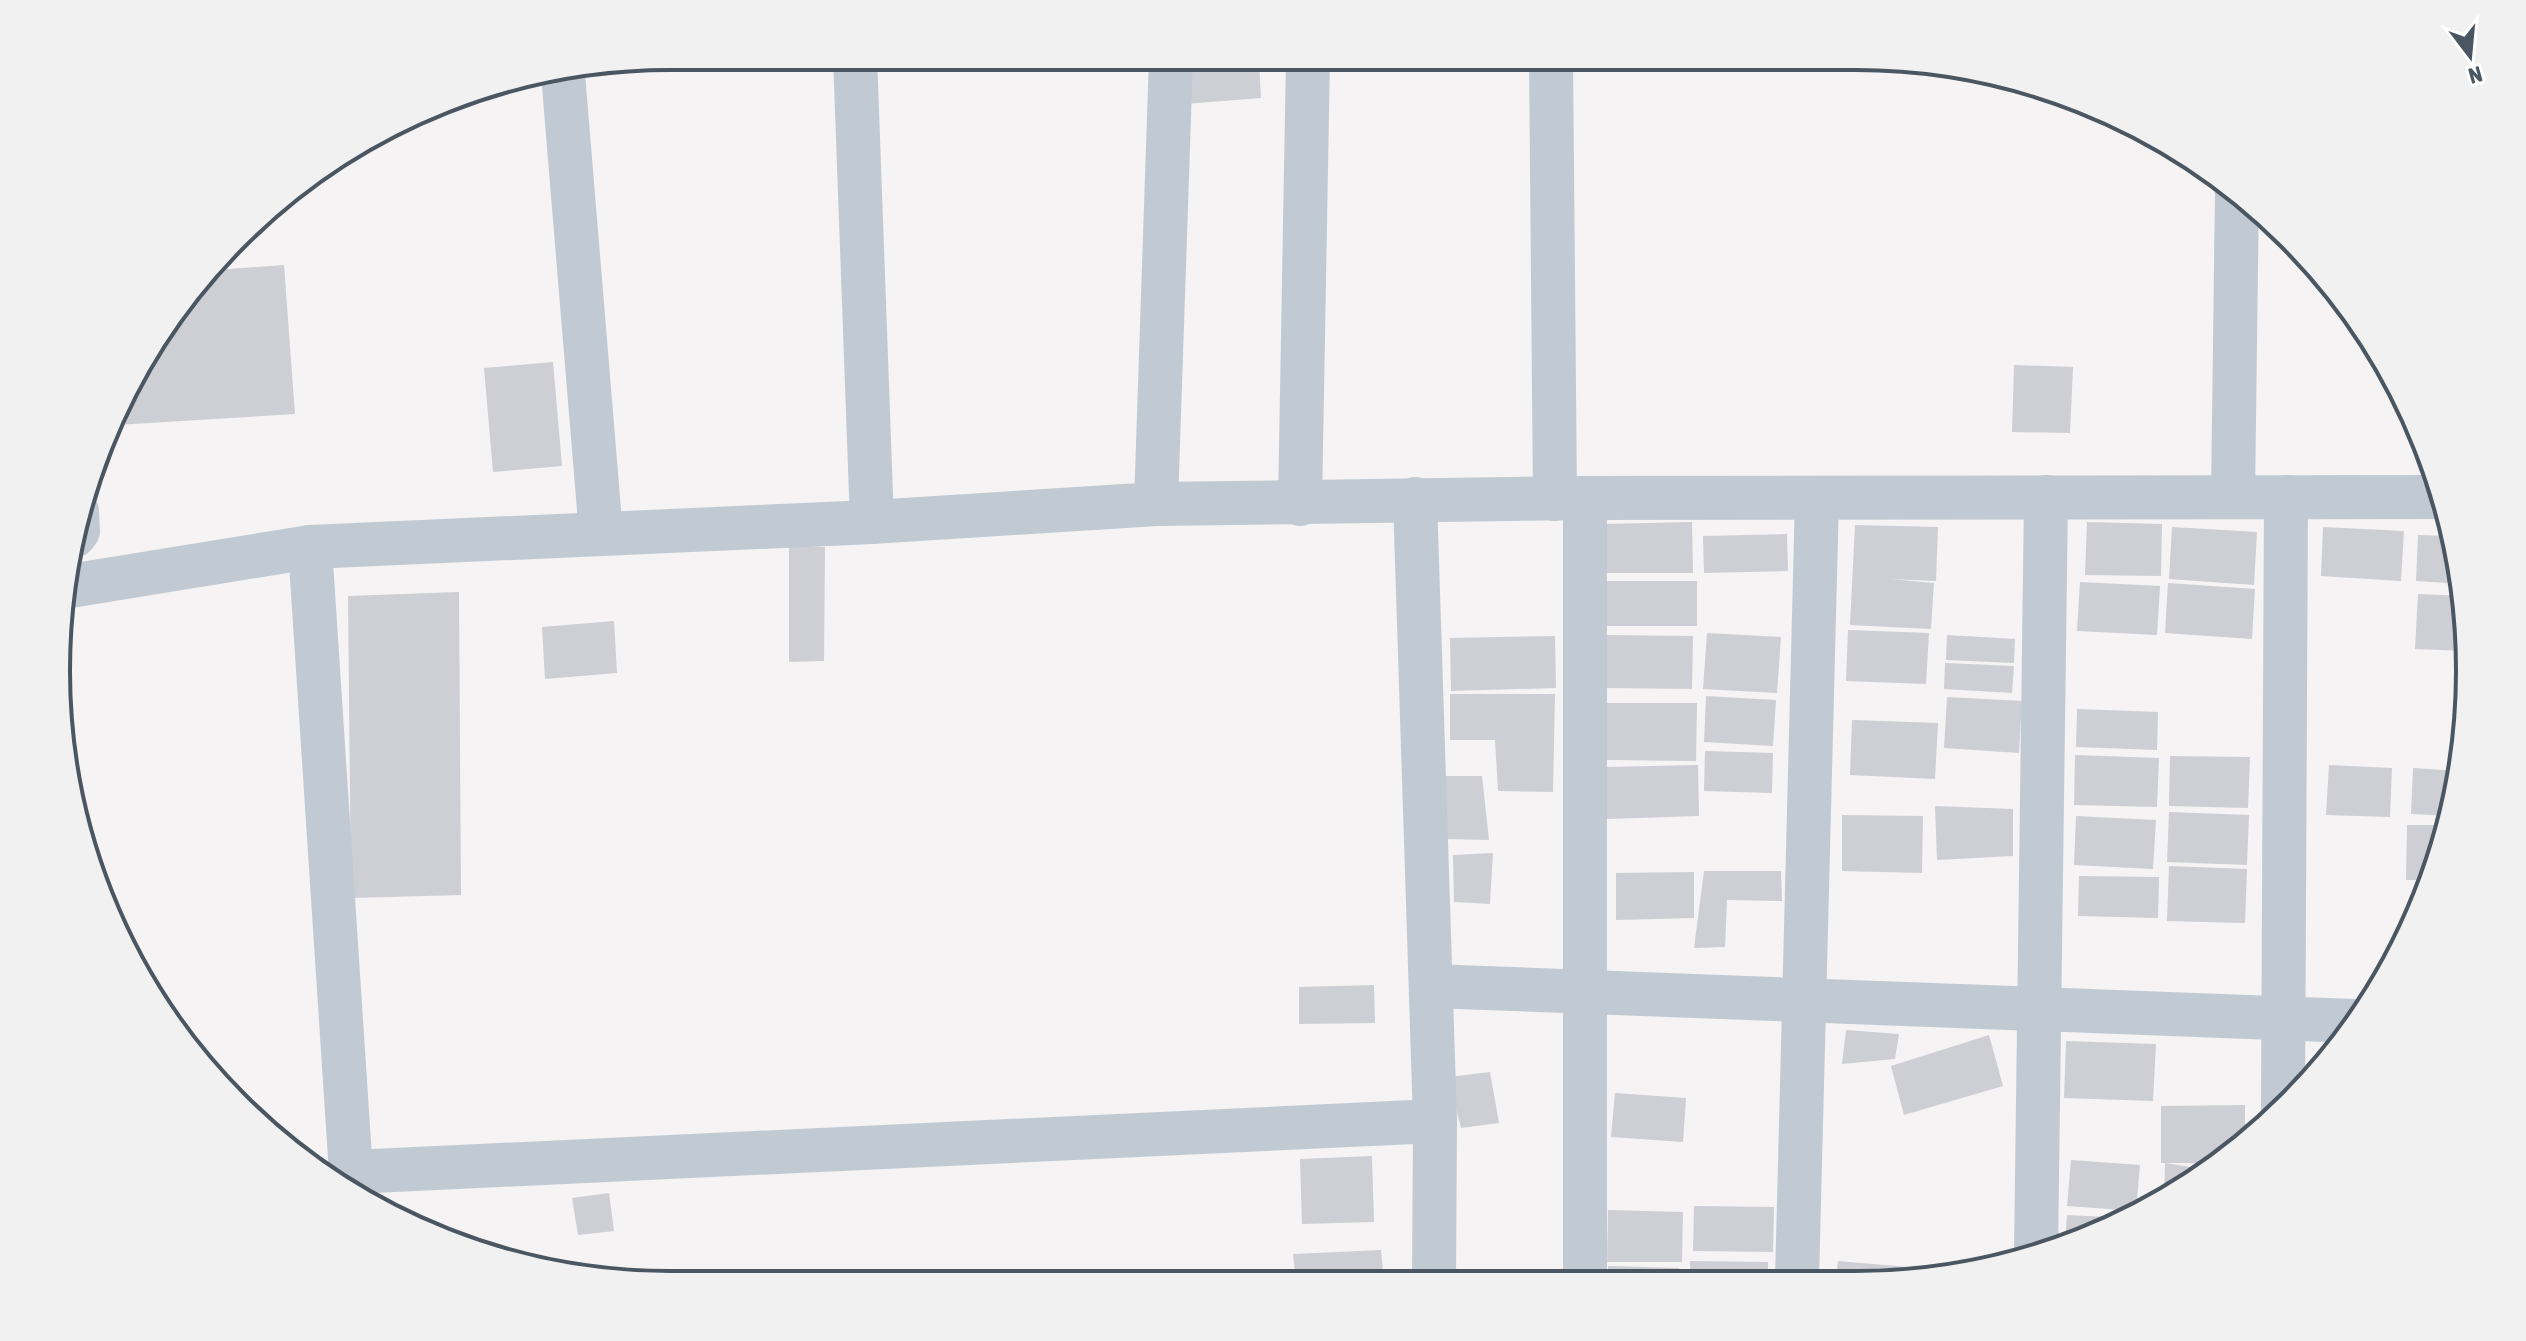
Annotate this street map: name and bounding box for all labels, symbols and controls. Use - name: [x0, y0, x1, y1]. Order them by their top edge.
- north arrow: [2430, 16, 2510, 96]
- text: N: [2466, 61, 2485, 90]

